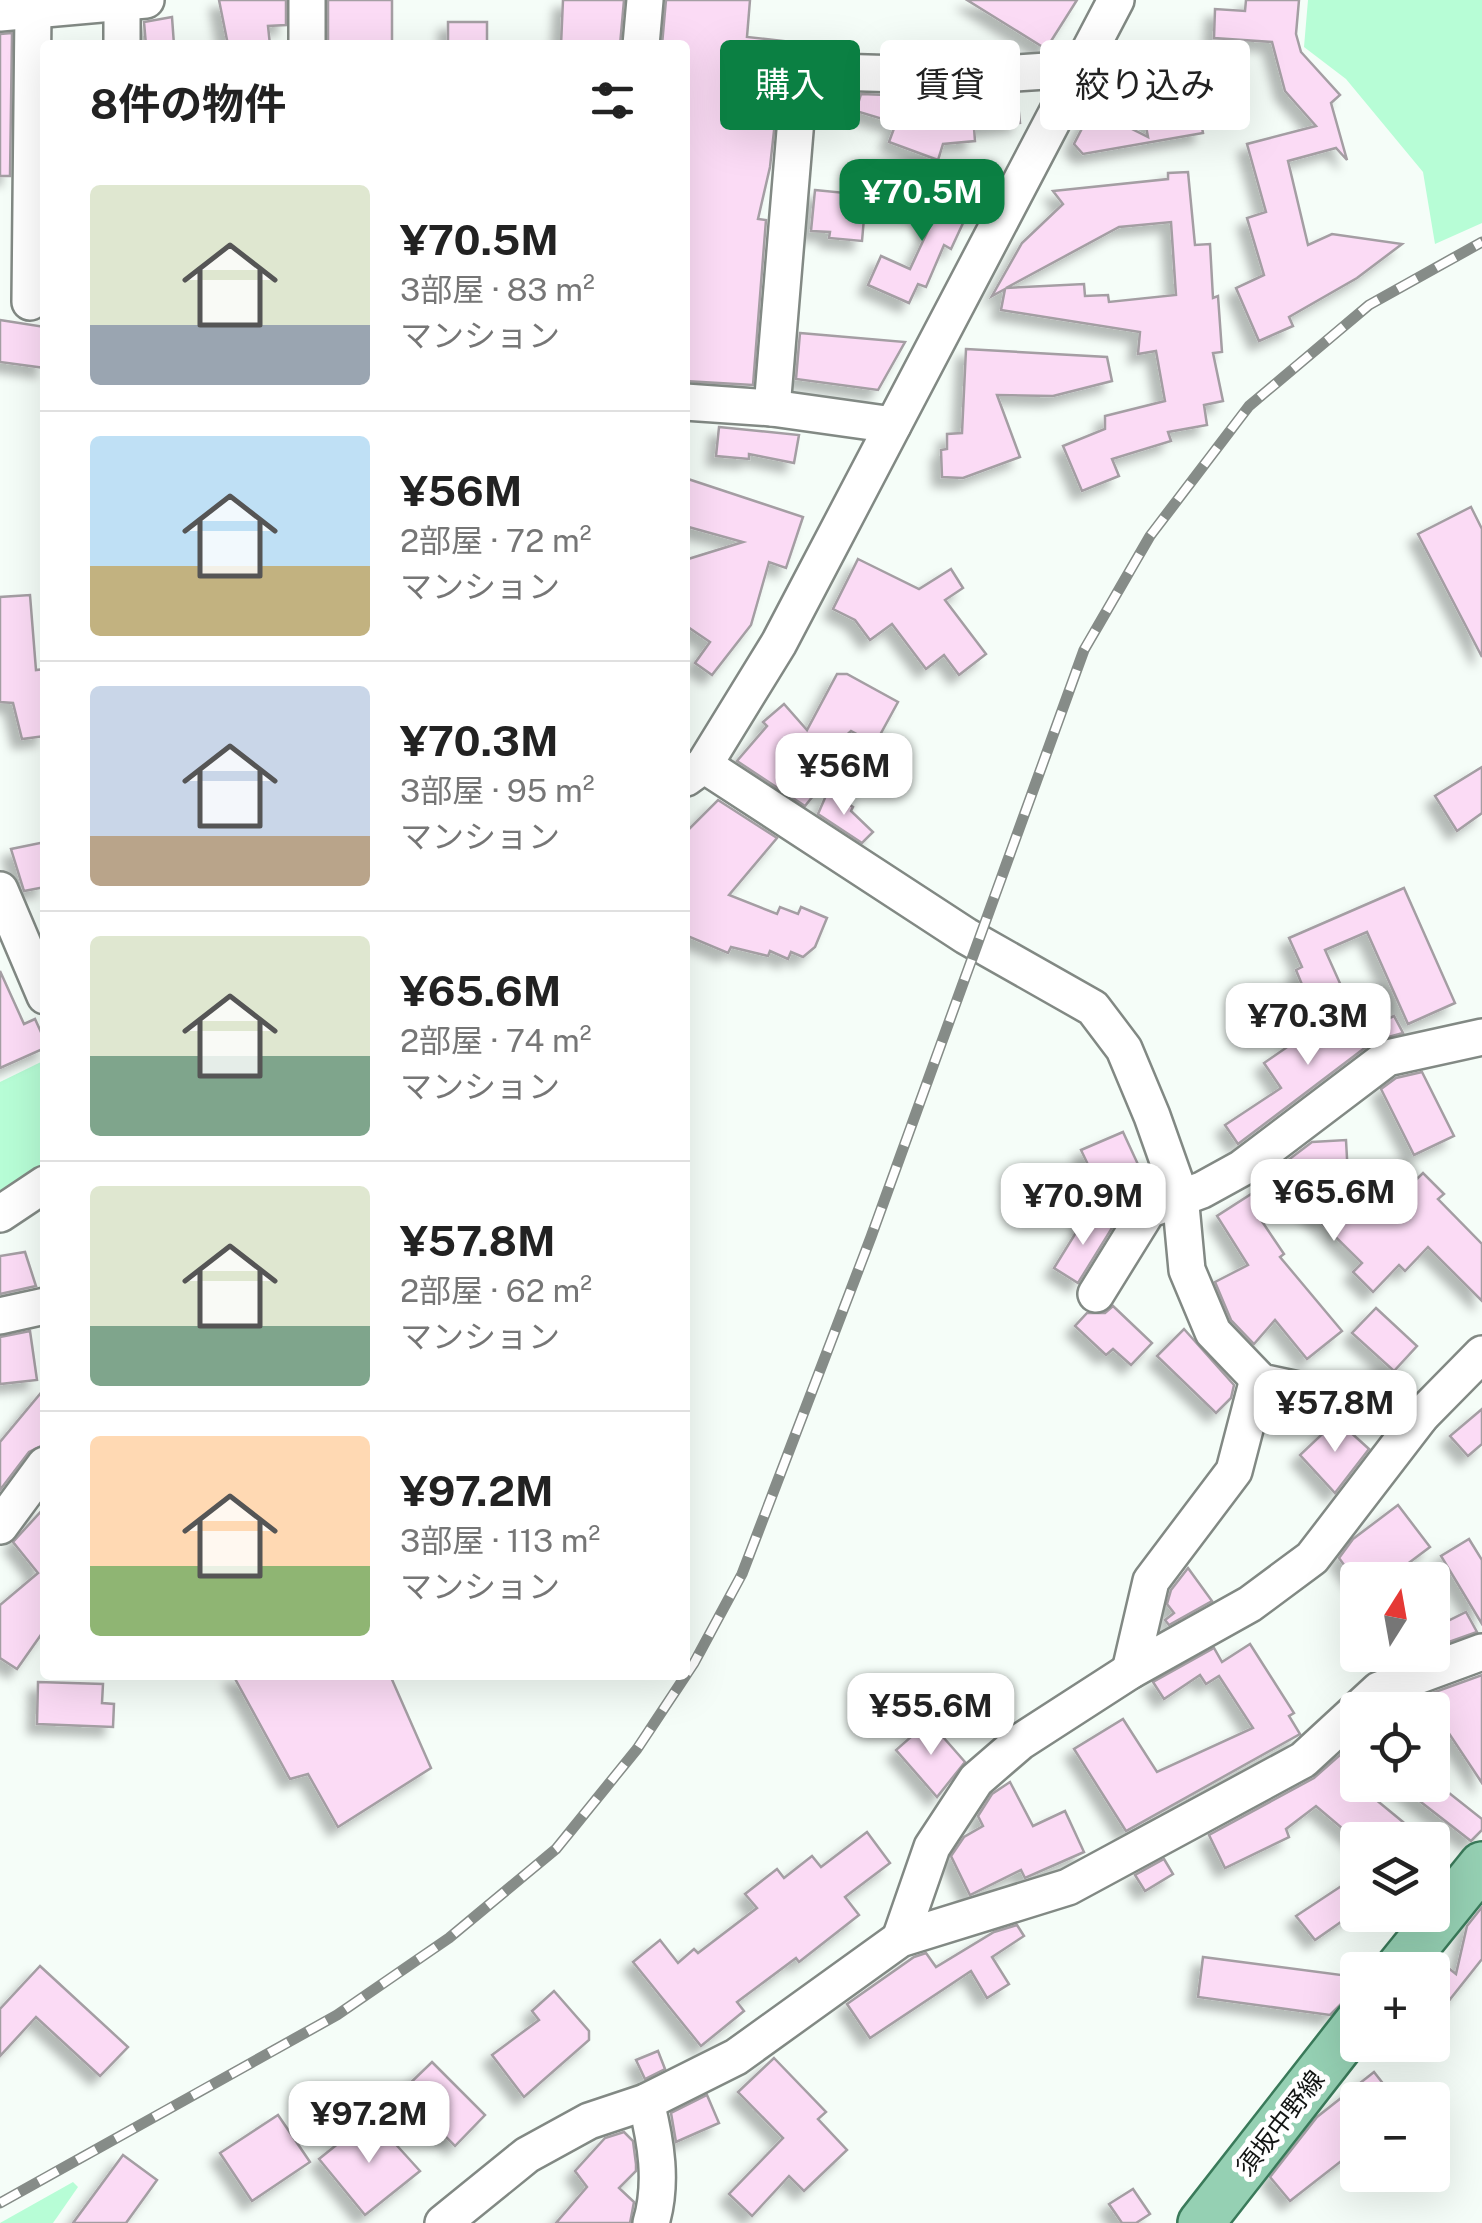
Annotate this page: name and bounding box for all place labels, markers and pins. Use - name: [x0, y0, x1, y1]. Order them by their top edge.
- pin: ¥70.5M: [841, 159, 1003, 244]
- pin: ¥56M: [785, 733, 903, 818]
- pin: ¥70.3M: [1227, 983, 1389, 1068]
- pin: ¥65.6M: [1253, 1159, 1415, 1244]
- pin: ¥70.9M: [1002, 1163, 1164, 1248]
- pin: ¥57.8M: [1254, 1370, 1416, 1455]
- pin: ¥55.6M: [850, 1673, 1012, 1758]
- pin: ¥97.2M: [288, 2081, 450, 2166]

